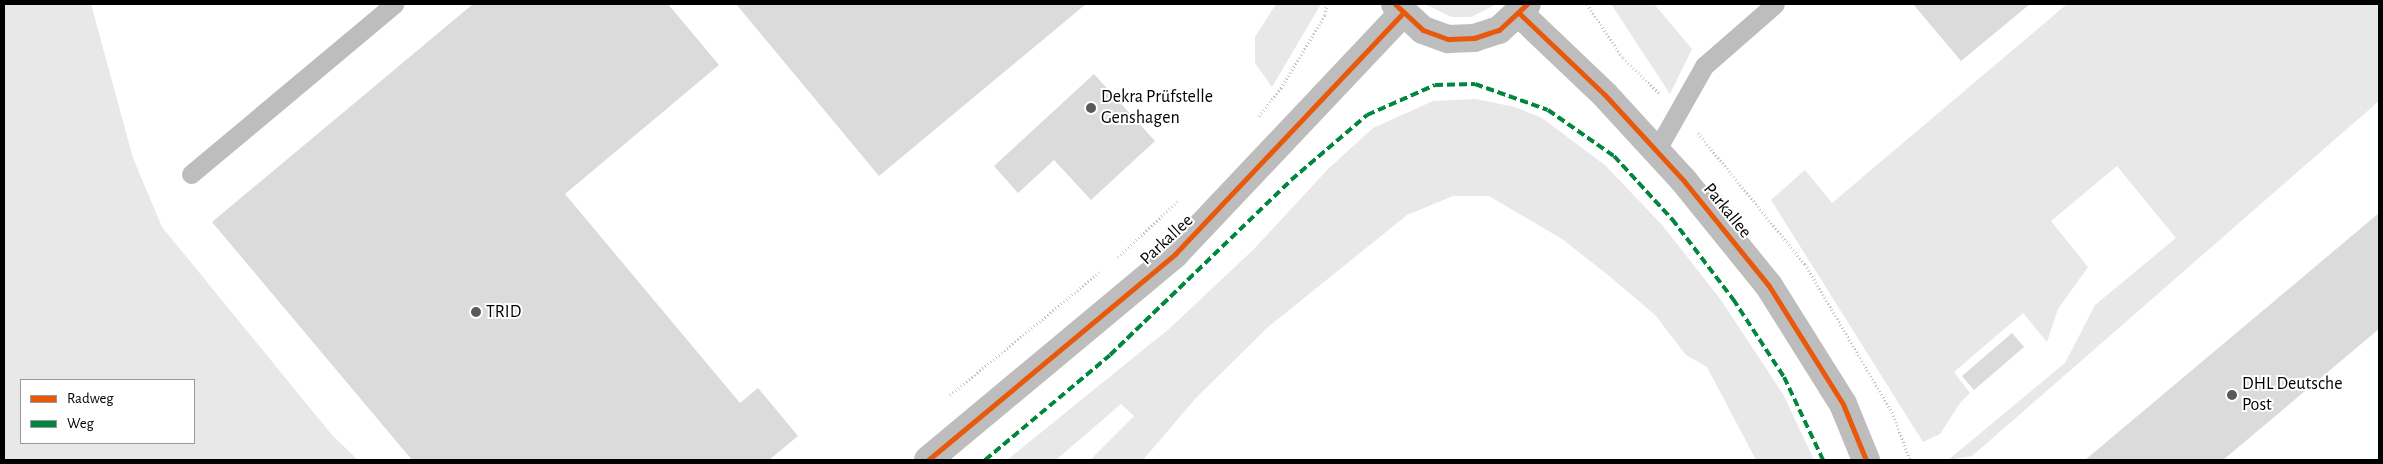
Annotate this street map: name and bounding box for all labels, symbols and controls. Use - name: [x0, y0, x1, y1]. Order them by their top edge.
- place label: Dekra Prüfstelle Genshagen: [1101, 87, 1213, 130]
- marker: Dekra Prüfstelle Genshagen: [1085, 102, 1097, 114]
- street label: Parkallee: [1698, 179, 1756, 243]
- street label: Parkallee: [1136, 210, 1198, 270]
- place label: TRID: [486, 301, 521, 323]
- marker: TRID: [470, 306, 482, 318]
- place label: DHL Deutsche Post: [2242, 374, 2342, 416]
- legend: [20, 379, 195, 444]
- marker: DHL Deutsche Post: [2226, 389, 2238, 401]
- text: Radweg: [67, 391, 114, 406]
- text: Weg: [67, 416, 94, 431]

